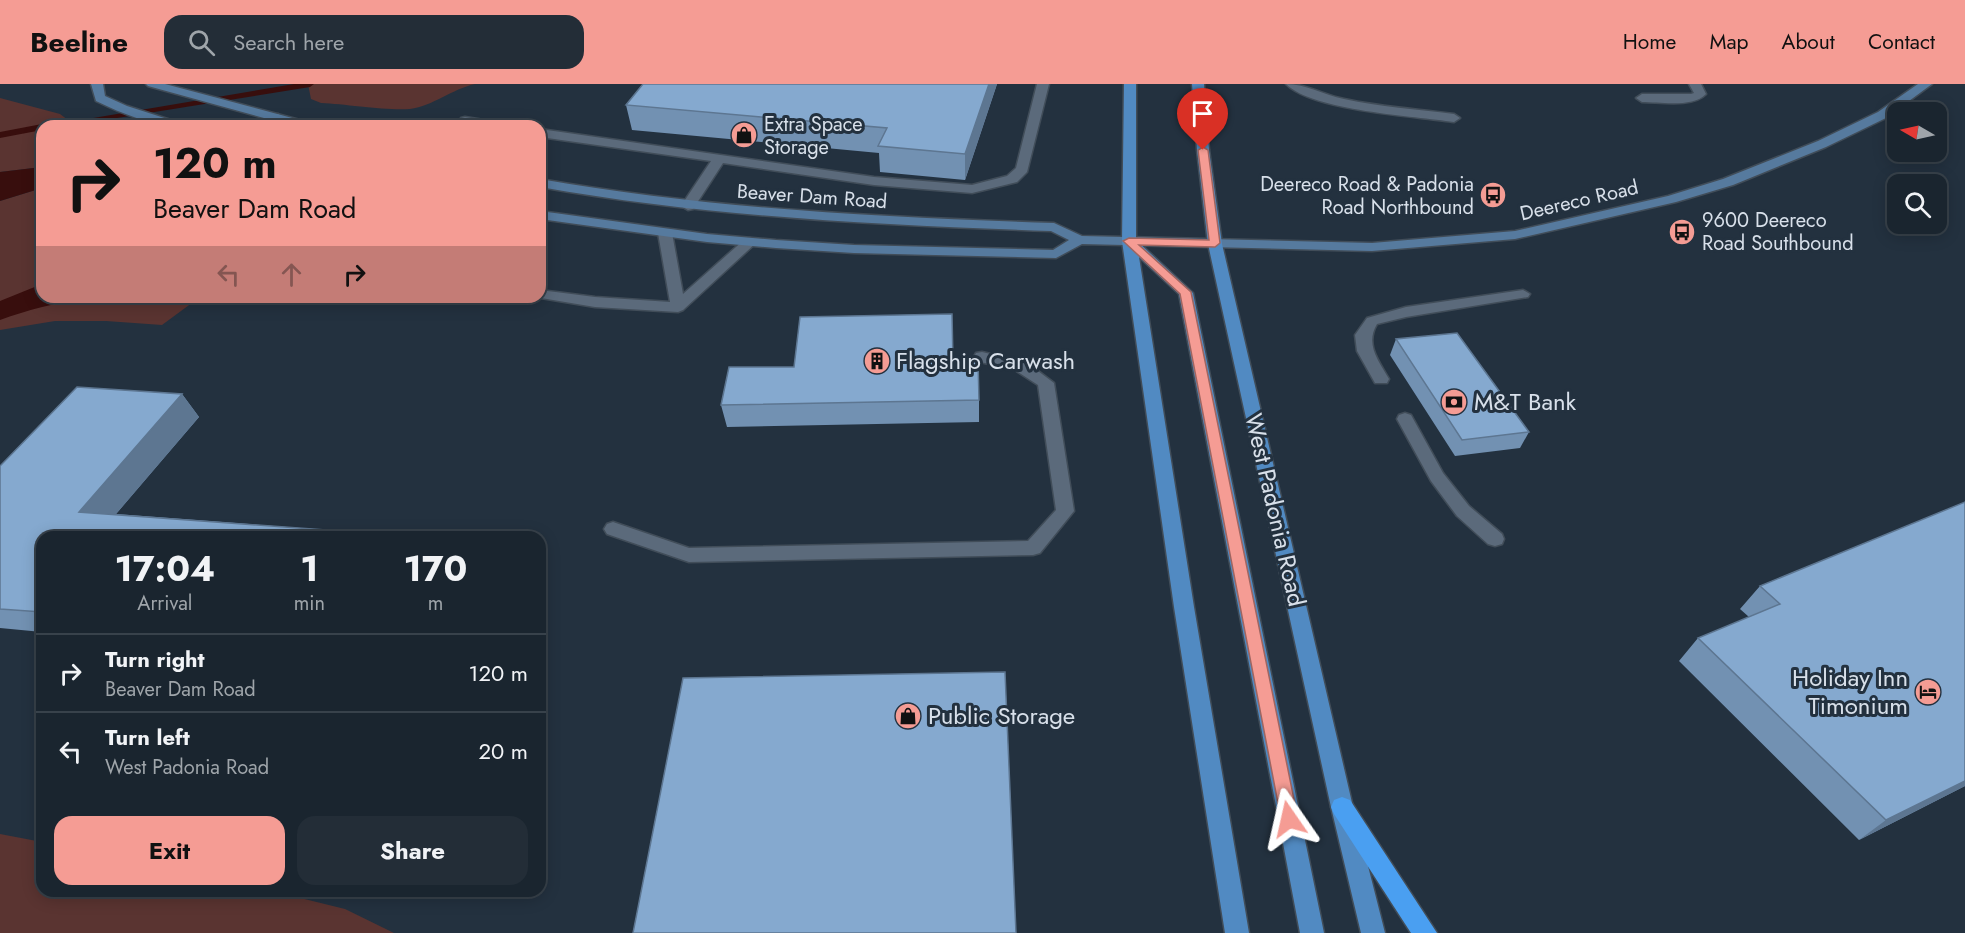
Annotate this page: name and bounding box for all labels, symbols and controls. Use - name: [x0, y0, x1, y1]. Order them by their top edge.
- search box: [164, 15, 584, 69]
- text: Beeline: [30, 22, 128, 63]
- icon: search: [185, 26, 218, 59]
- text: Search here: [233, 26, 344, 58]
- text: Home: [1623, 27, 1676, 57]
- text: Map: [1709, 27, 1749, 57]
- text: About: [1782, 27, 1835, 57]
- text: Contact: [1868, 27, 1935, 57]
- pin: [1177, 88, 1228, 150]
- icon: arrive: [1186, 97, 1219, 130]
- north arrow: [1887, 102, 1947, 162]
- map controls: [1887, 102, 1947, 234]
- place label: Extra Space Storage: [764, 110, 863, 162]
- shop icon: Extra Space Storage: [729, 120, 759, 150]
- text: 120 m: [153, 133, 277, 194]
- icon: right: [54, 144, 132, 222]
- place label: Deereco Road & Padonia Road Northbound: [1260, 170, 1474, 222]
- street label: Deereco Road: [1517, 173, 1641, 228]
- button: search: [1887, 174, 1947, 234]
- street label: Beaver Dam Road: [736, 177, 888, 216]
- bus stop icon: Deereco Road & Padonia Road Northbound: [1478, 180, 1508, 210]
- text: Beaver Dam Road: [153, 189, 356, 228]
- place label: 9600 Deereco Road Southbound: [1702, 206, 1854, 258]
- bus stop icon: 9600 Deereco Road Southbound: [1667, 217, 1697, 247]
- icon: left: [212, 258, 245, 291]
- icon: ahead: [275, 258, 308, 291]
- icon: right: [338, 258, 371, 291]
- place label: Flagship Carwash: [896, 343, 1075, 378]
- building icon: Flagship Carwash: [862, 346, 892, 376]
- place label: M&T Bank: [1474, 384, 1577, 419]
- bank icon: M&T Bank: [1439, 387, 1469, 417]
- street label: West Padonia Road: [1236, 410, 1315, 610]
- text: 17:04: [115, 542, 215, 594]
- text: 1: [300, 542, 319, 594]
- text: 170: [404, 542, 467, 594]
- text: Arrival: [137, 589, 192, 618]
- text: min: [294, 589, 325, 618]
- text: m: [428, 589, 443, 618]
- text: Turn right: [105, 643, 205, 675]
- icon: right: [54, 657, 87, 690]
- text: 120 m: [469, 657, 528, 689]
- place label: Holiday Inn Timonium: [1792, 660, 1908, 723]
- text: Beaver Dam Road: [105, 675, 256, 704]
- hotel icon: Holiday Inn Timonium: [1913, 677, 1943, 707]
- place label: Public Storage: [928, 698, 1075, 733]
- shop icon: Public Storage: [893, 701, 923, 731]
- text: Turn left: [105, 721, 190, 753]
- icon: left: [54, 735, 87, 768]
- text: 20 m: [479, 735, 528, 767]
- text: West Padonia Road: [105, 753, 269, 782]
- position arrow: [1257, 787, 1321, 851]
- button: Exit: [54, 816, 285, 885]
- button: Share: [297, 816, 528, 885]

